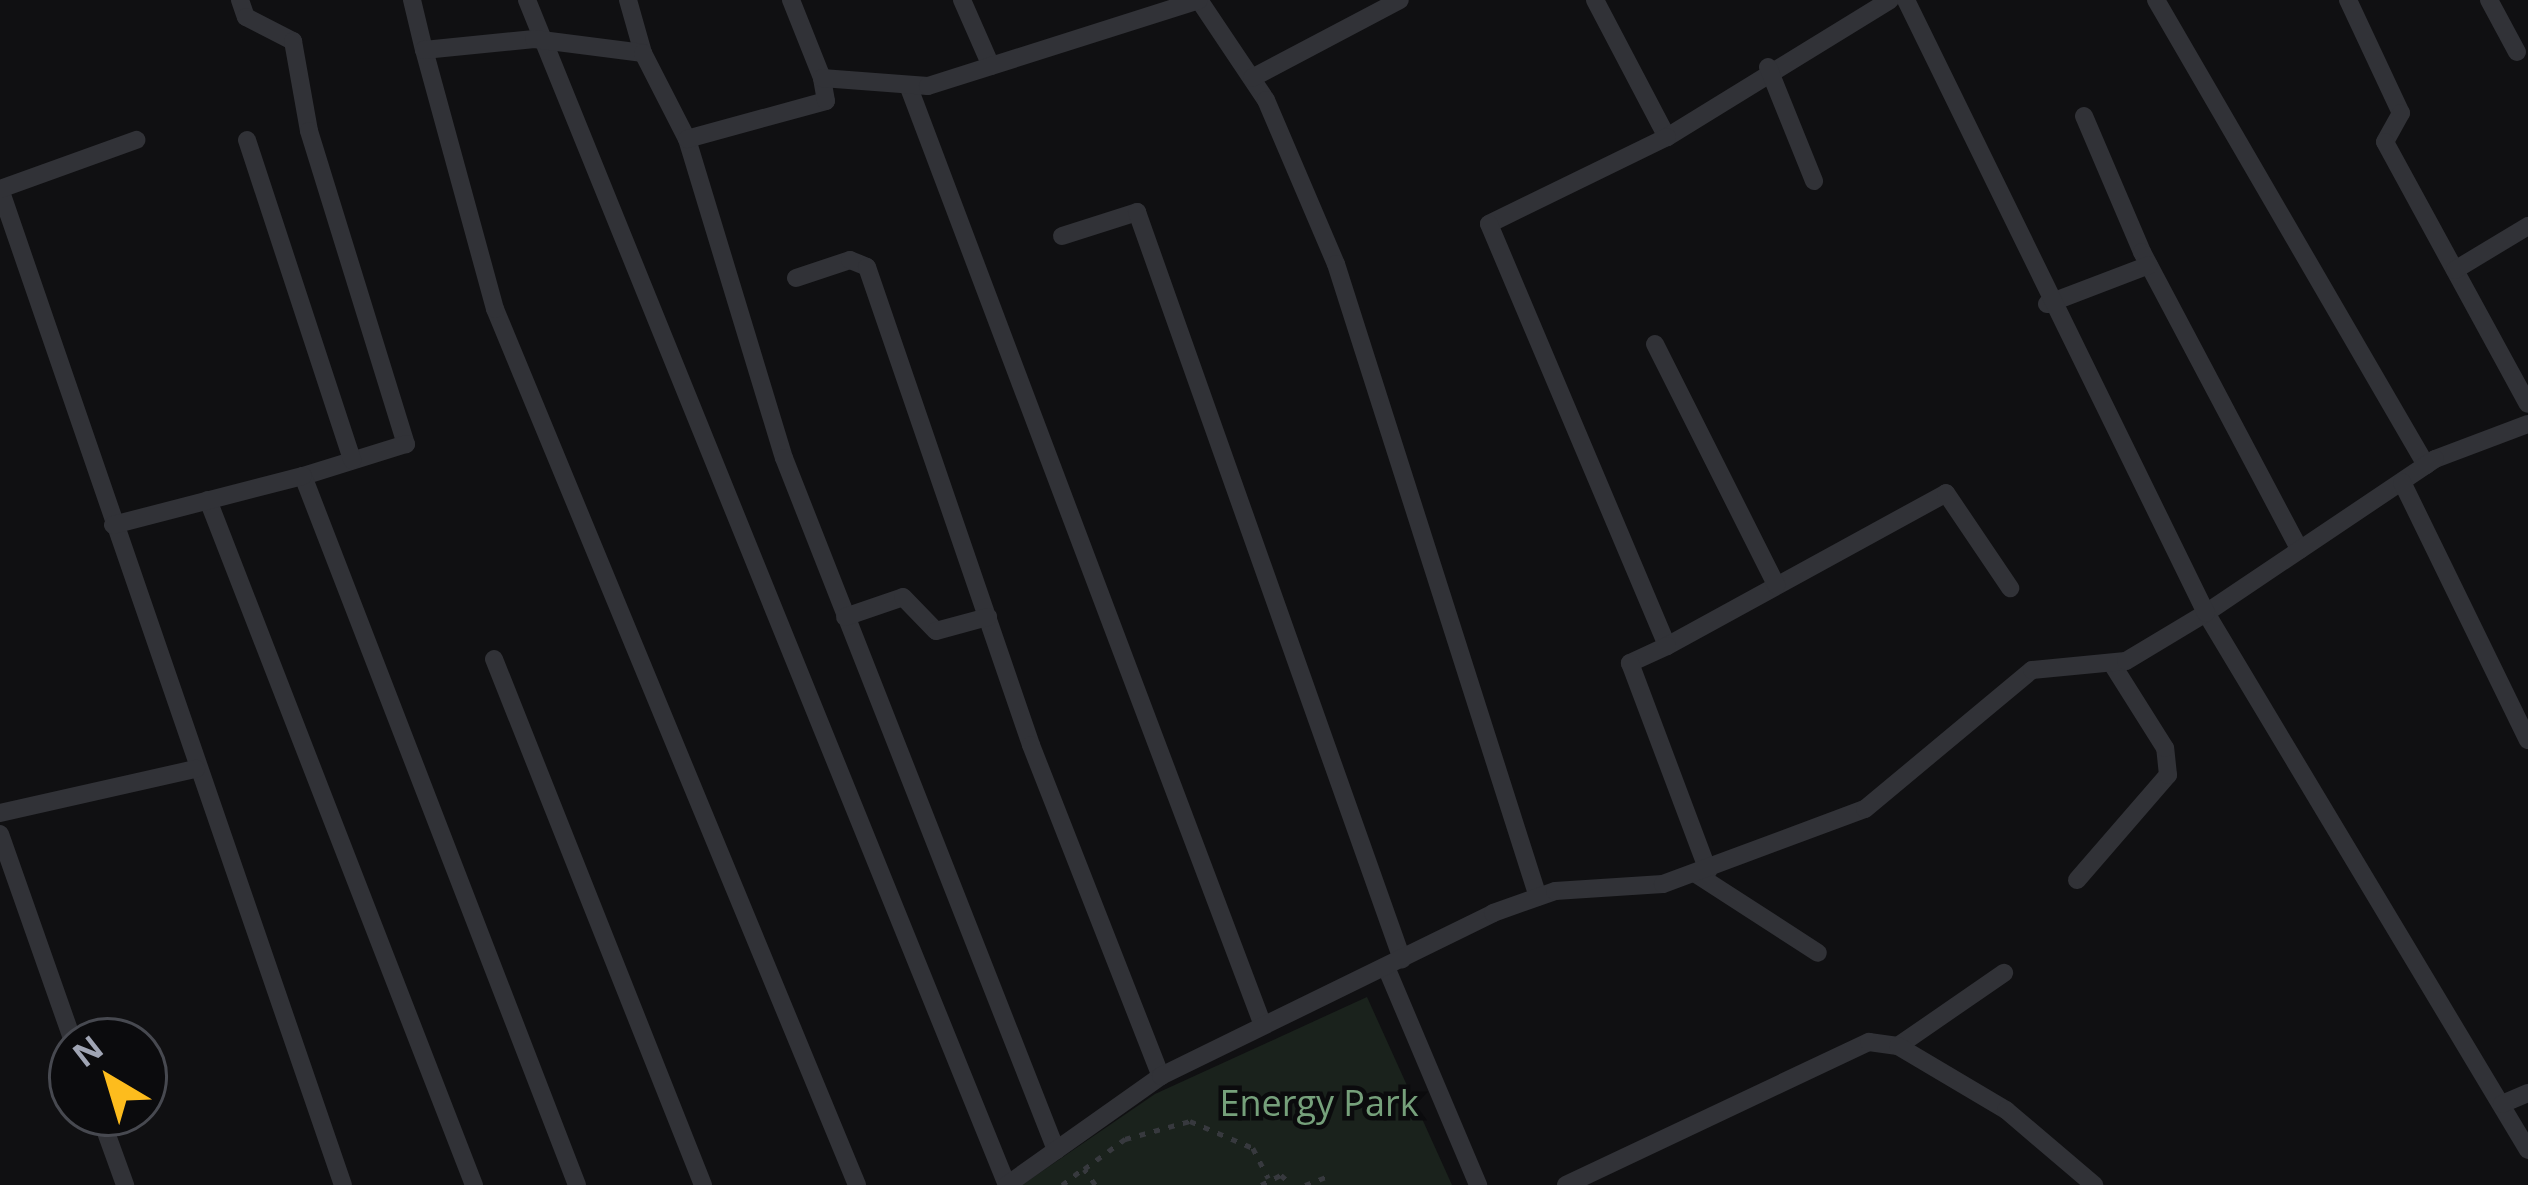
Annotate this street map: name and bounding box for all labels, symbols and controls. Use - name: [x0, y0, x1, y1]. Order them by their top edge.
- north arrow: [48, 1017, 168, 1137]
- text: N: [63, 1025, 112, 1077]
- park label: Energy Park: [1219, 1081, 1419, 1125]

